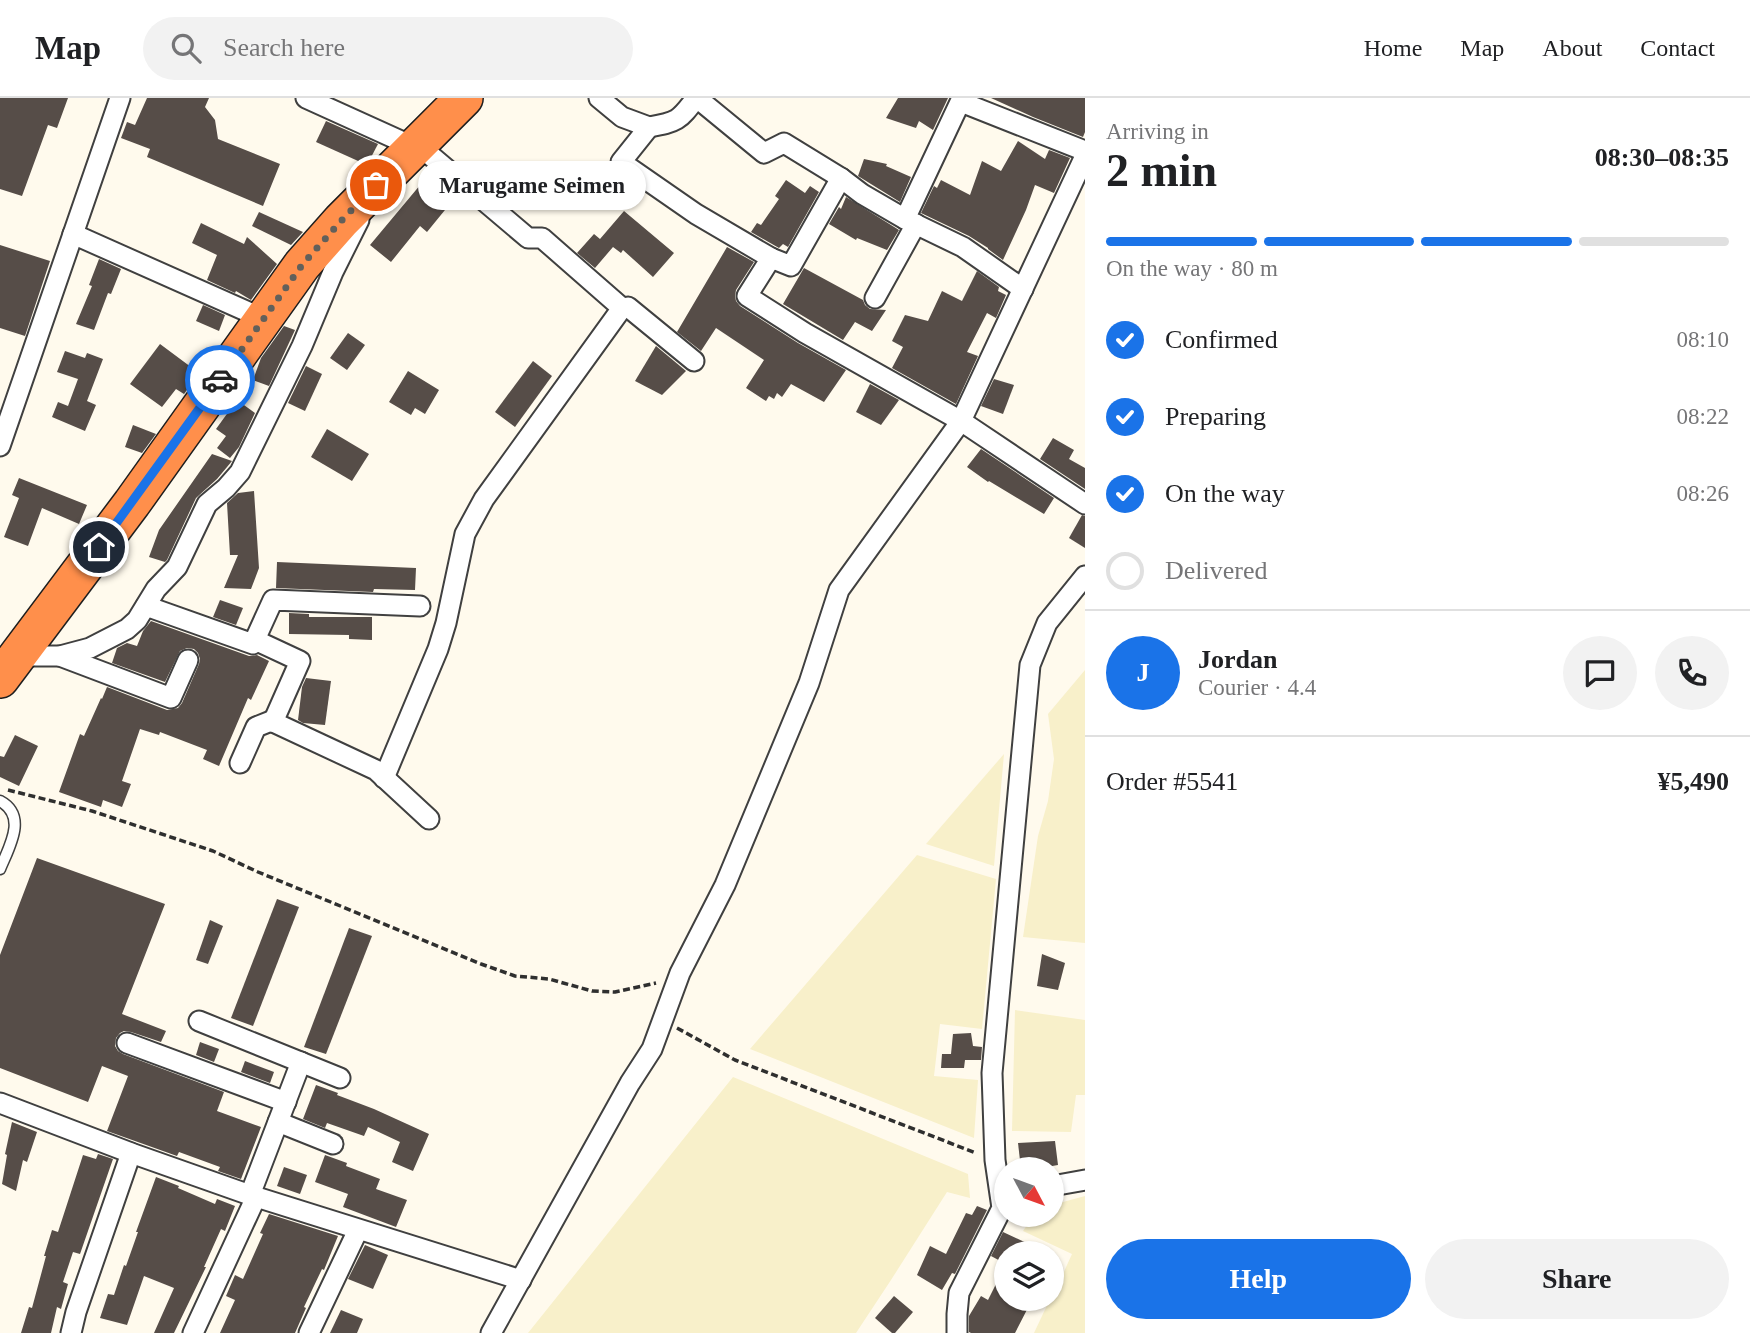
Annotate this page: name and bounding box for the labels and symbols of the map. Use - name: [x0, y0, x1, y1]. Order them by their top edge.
- pin: [346, 155, 406, 215]
- callout: Marugame Seimen: [418, 160, 646, 210]
- courier: [185, 345, 255, 415]
- pin: [69, 517, 129, 577]
- north arrow: [994, 1157, 1064, 1227]

